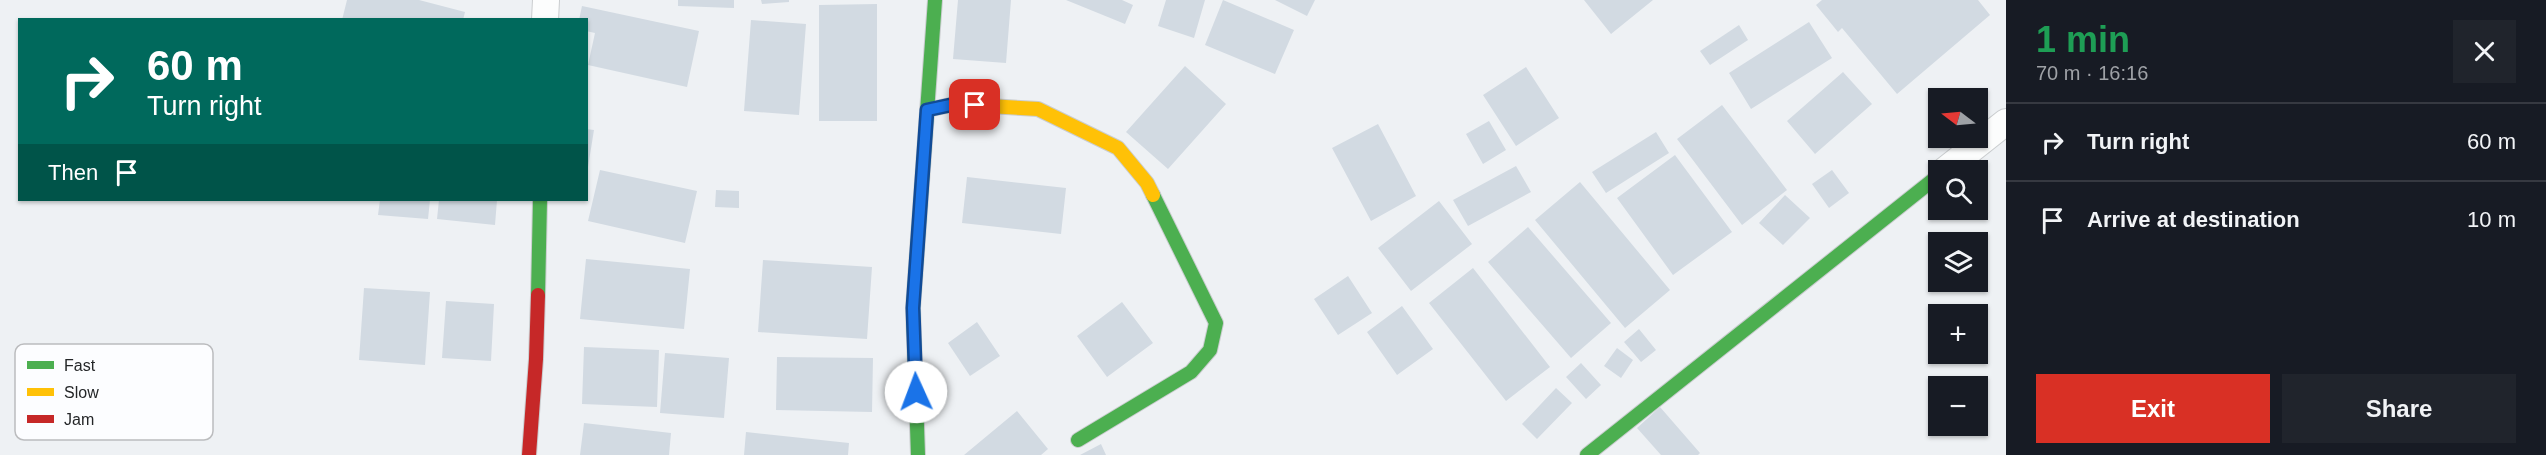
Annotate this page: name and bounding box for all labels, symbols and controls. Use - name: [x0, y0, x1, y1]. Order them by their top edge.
- text: 1 min: [2036, 19, 2130, 60]
- button: close: [2453, 20, 2516, 83]
- icon: right: [48, 42, 126, 120]
- text: 60 m: [147, 42, 243, 89]
- text: 70 m · 16:16: [2036, 62, 2148, 84]
- pin: [949, 79, 1000, 130]
- icon: arrive: [958, 88, 991, 121]
- north arrow: [1928, 88, 1988, 148]
- map controls: [1928, 88, 1988, 436]
- text: Turn right: [147, 91, 262, 121]
- icon: right: [2036, 126, 2069, 159]
- text: Turn right: [2087, 129, 2189, 154]
- text: 60 m: [2467, 129, 2516, 154]
- icon: arrive: [110, 156, 143, 189]
- text: Then: [48, 160, 98, 185]
- button: search: [1928, 160, 1988, 220]
- icon: arrive: [2036, 204, 2069, 237]
- text: Arrive at destination: [2087, 207, 2300, 232]
- text: 10 m: [2467, 207, 2516, 232]
- button: layers: [1928, 232, 1988, 292]
- button: +: [1928, 304, 1988, 364]
- legend: [15, 344, 213, 440]
- text: Fast: [64, 357, 96, 374]
- position arrow: [884, 360, 948, 424]
- button: Exit: [2036, 374, 2270, 443]
- button: Share: [2282, 374, 2516, 443]
- button: −: [1928, 376, 1988, 436]
- text: Slow: [64, 384, 99, 401]
- text: Jam: [64, 411, 94, 428]

